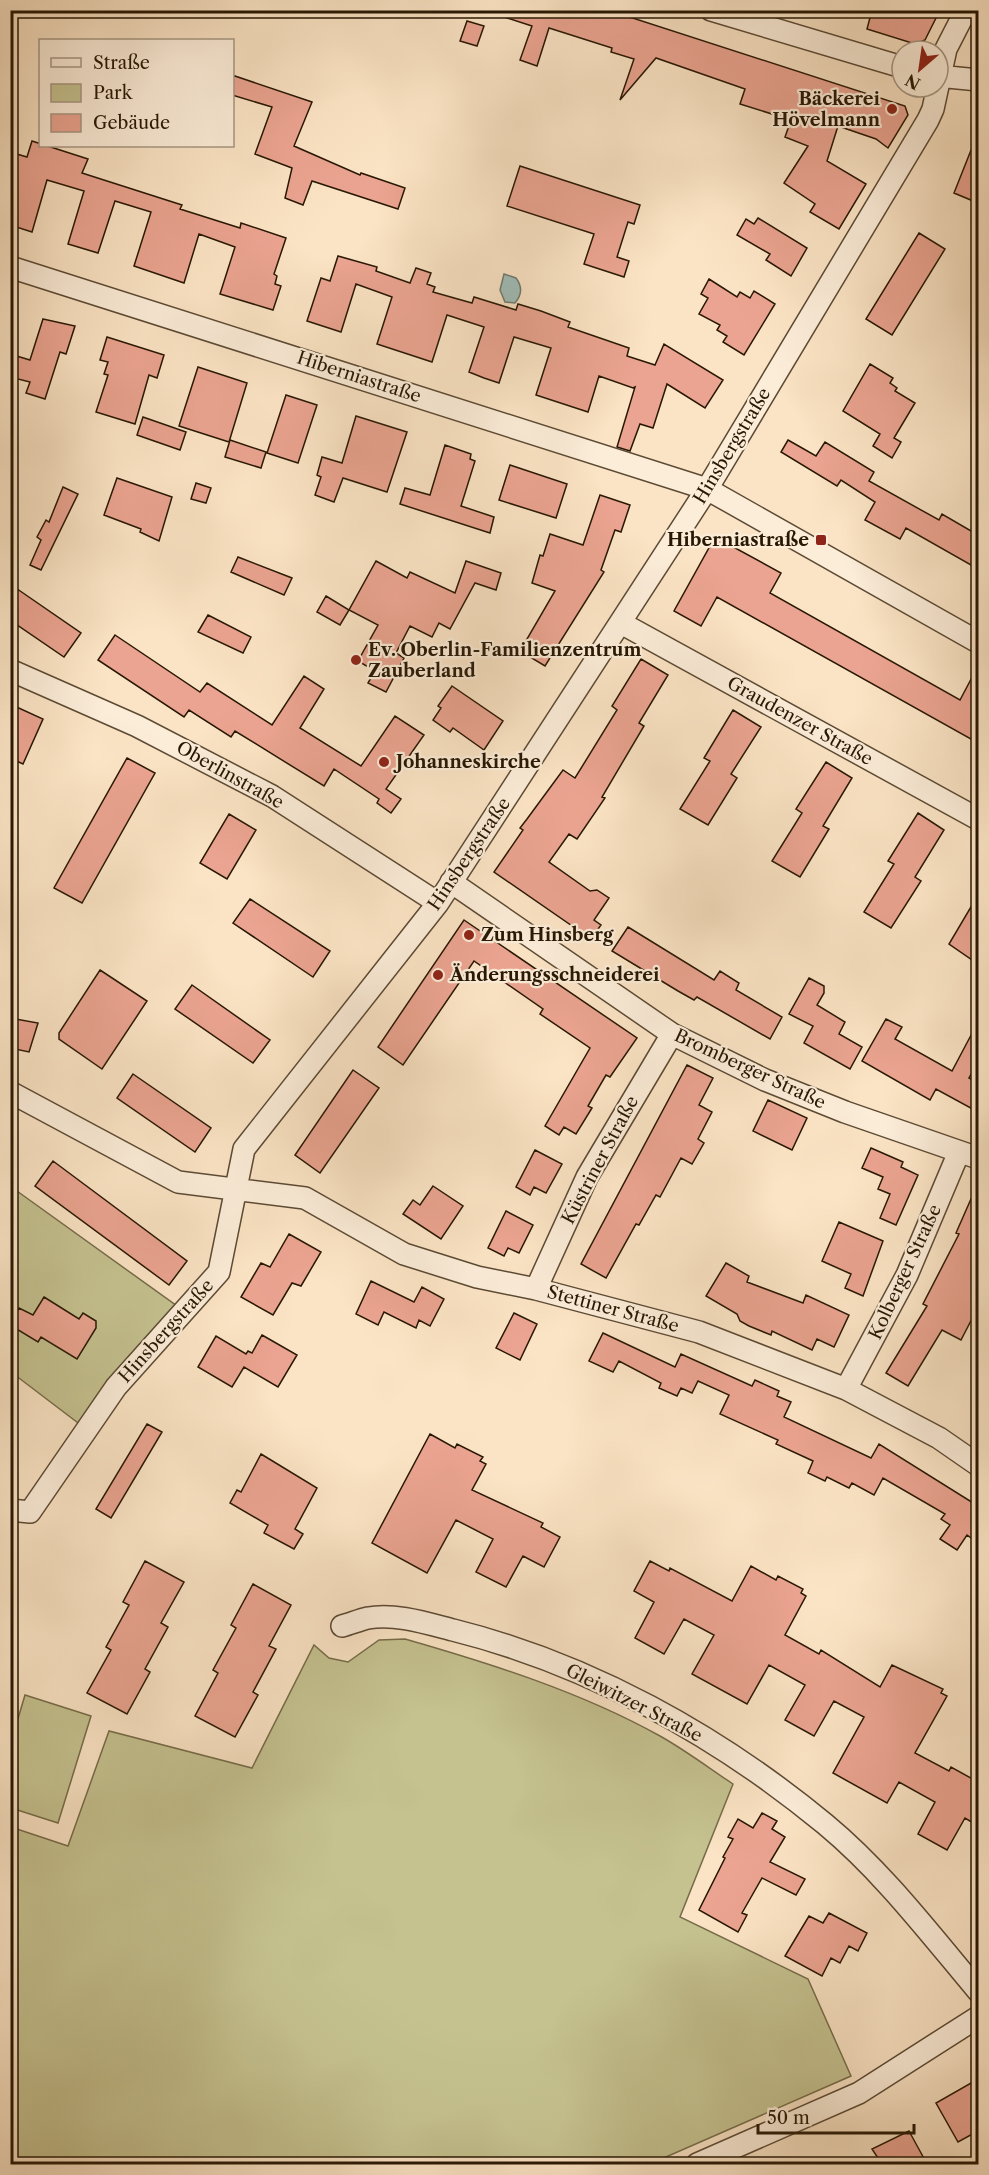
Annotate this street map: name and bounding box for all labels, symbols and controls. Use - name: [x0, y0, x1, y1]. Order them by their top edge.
- legend: [39, 39, 234, 147]
- north arrow: [890, 39, 950, 99]
- text: Straße: [93, 52, 150, 74]
- text: N: [902, 70, 924, 94]
- text: Park: [93, 82, 134, 104]
- place label: Bäckerei Hövelmann: [772, 88, 881, 131]
- marker: Bäckerei Hövelmann: [885, 102, 899, 116]
- text: Gebäude: [93, 112, 170, 134]
- street label: Hiberniastraße: [294, 347, 424, 407]
- street label: Hinsbergstraße: [689, 384, 775, 508]
- place label: Hiberniastraße: [667, 529, 809, 551]
- marker: Hiberniastraße: [814, 533, 828, 547]
- place label: Ev. Oberlin-Familienzentrum Zauberland: [368, 639, 641, 682]
- marker: Ev. Oberlin-Familienzentrum Zauberland: [349, 653, 363, 667]
- street label: Graudenzer Straße: [723, 672, 877, 770]
- street label: Oberlinstraße: [173, 736, 287, 814]
- place label: Johanneskirche: [393, 751, 541, 773]
- marker: Johanneskirche: [377, 755, 391, 769]
- street label: Hinsbergstraße: [423, 793, 515, 915]
- place label: Zum Hinsberg: [481, 924, 614, 946]
- marker: Zum Hinsberg: [462, 928, 476, 942]
- place label: Änderungsschneiderei: [449, 963, 660, 986]
- marker: Änderungsschneiderei: [431, 968, 445, 982]
- street label: Bromberger Straße: [671, 1024, 829, 1114]
- street label: Küstriner Straße: [557, 1092, 643, 1228]
- street label: Kolberger Straße: [864, 1201, 946, 1343]
- street label: Hinsbergstraße: [114, 1275, 218, 1387]
- street label: Stettiner Straße: [545, 1281, 681, 1337]
- street label: Gleiwitzer Straße: [562, 1659, 706, 1747]
- scale bar: [758, 2097, 914, 2135]
- text: 50 m: [767, 2107, 810, 2129]

